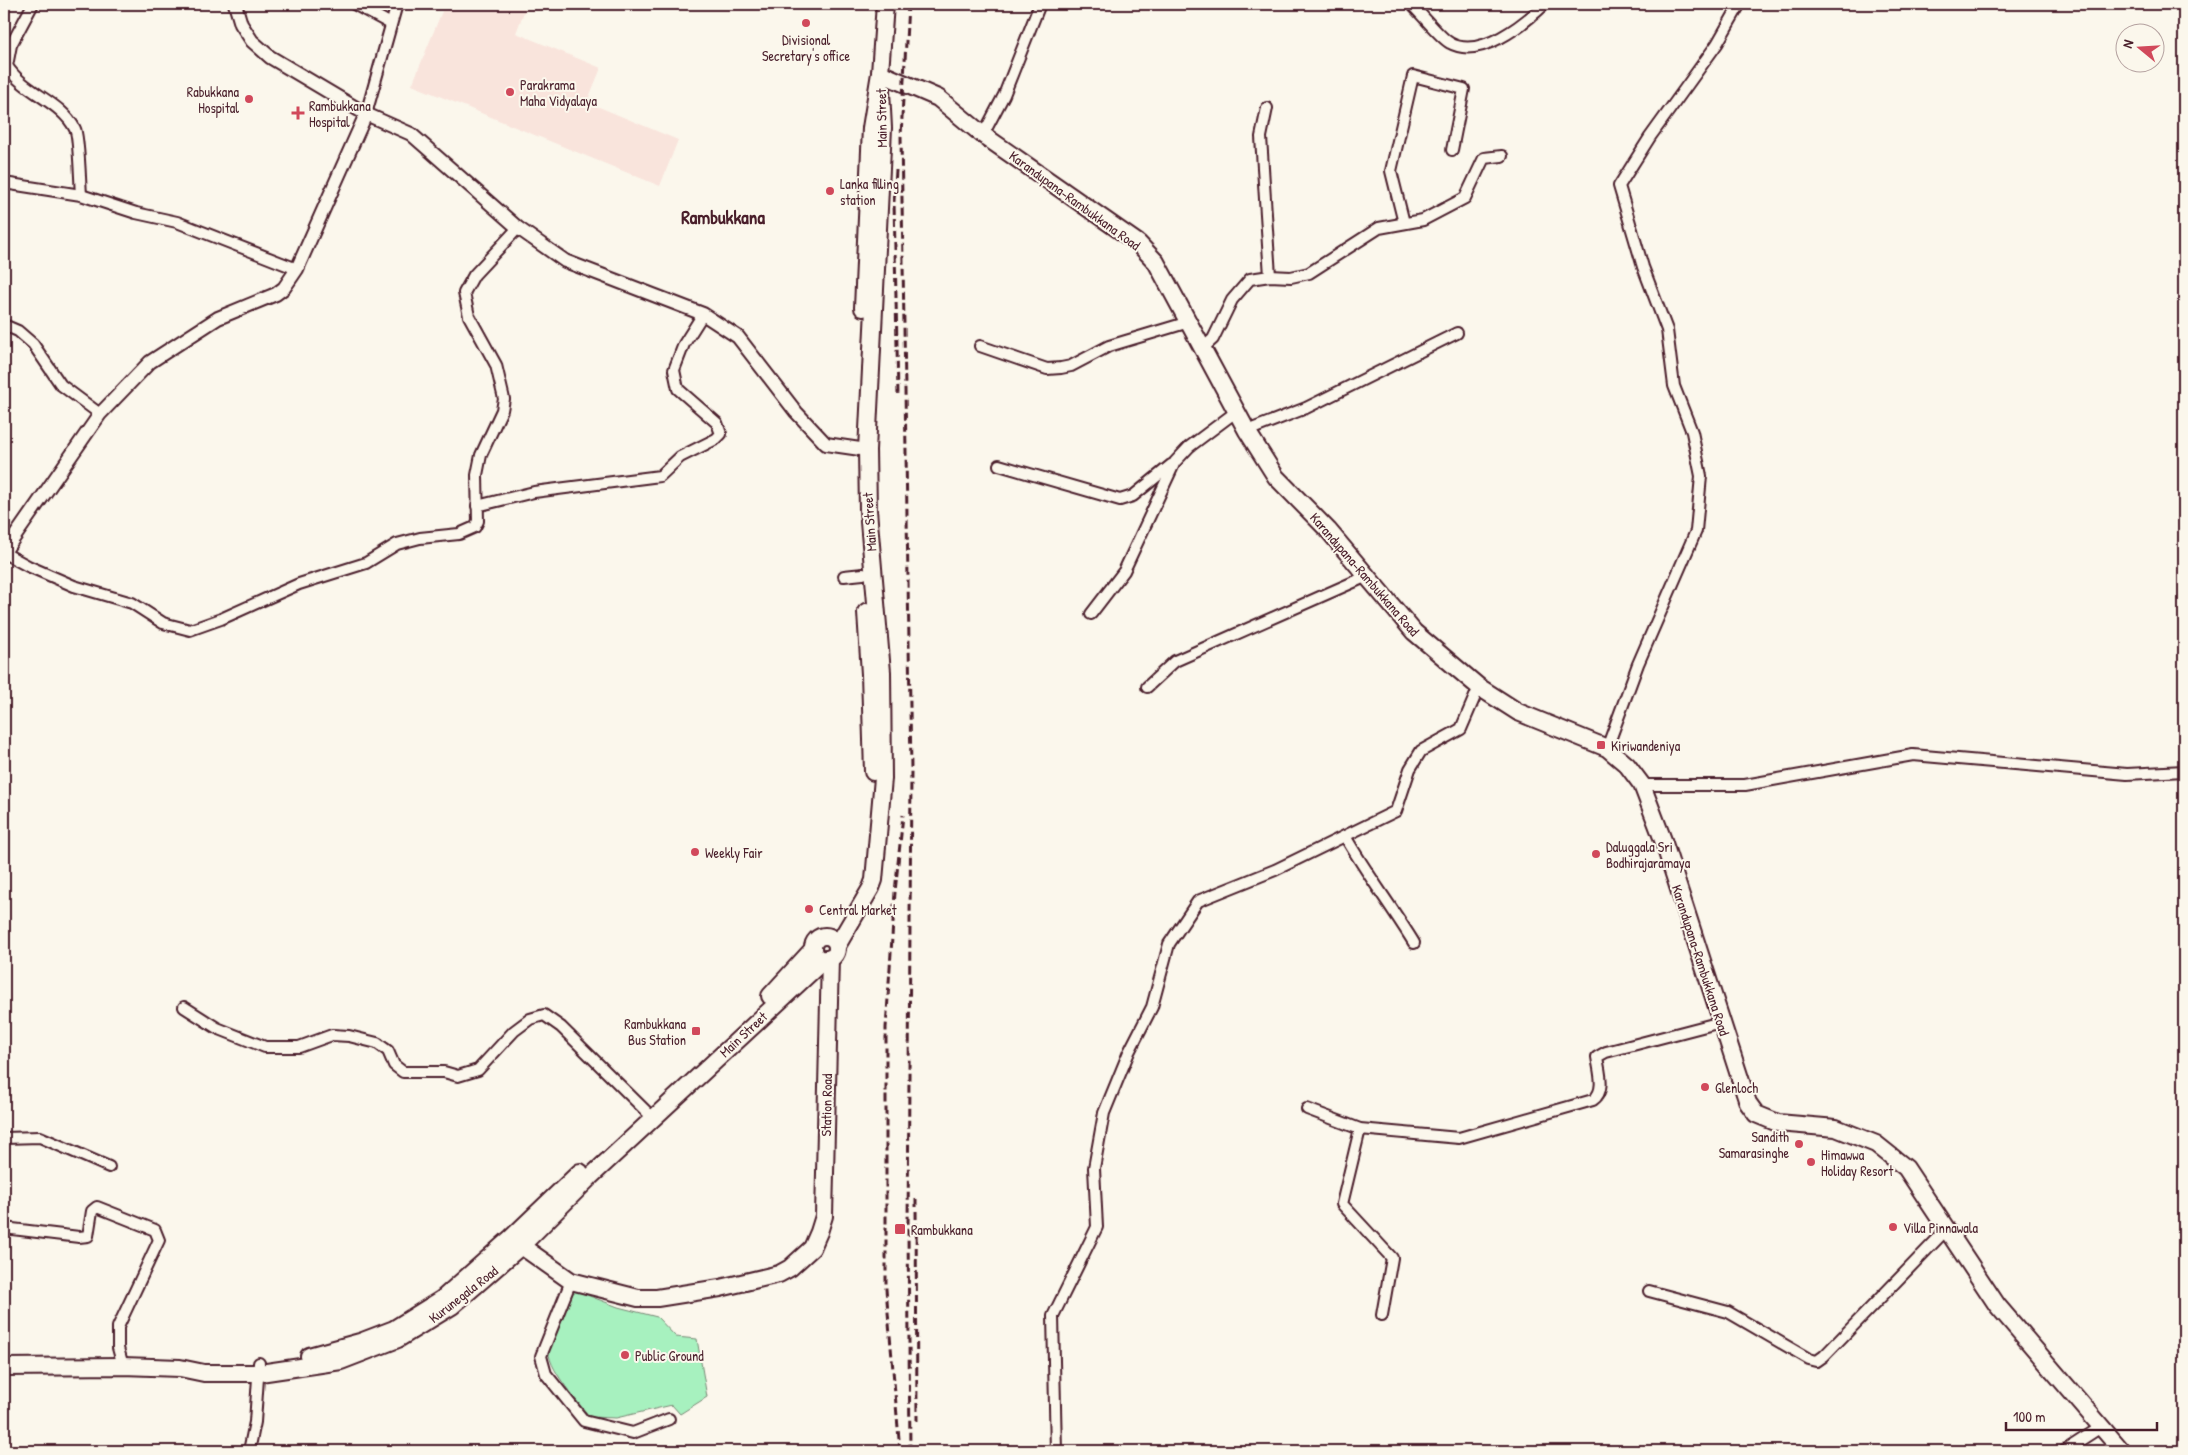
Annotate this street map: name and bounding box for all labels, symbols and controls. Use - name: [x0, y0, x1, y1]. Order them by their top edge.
- marker: Divisional Secretary's office: [800, 17, 812, 29]
- north arrow: [2116, 22, 2166, 72]
- place label: Divisional Secretary's office: [762, 30, 850, 66]
- text: N: [2117, 37, 2138, 50]
- place label: Parakrama Maha Vidyalaya: [520, 75, 597, 111]
- place label: Rabukkana Hospital: [187, 82, 240, 118]
- marker: Parakrama Maha Vidyalaya: [504, 86, 516, 98]
- street label: Main Street: [871, 88, 891, 148]
- marker: Rabukkana Hospital: [243, 93, 255, 105]
- place label: Rambukkana Hospital: [309, 96, 371, 132]
- marker: Rambukkana Hospital: [291, 106, 305, 120]
- street label: Karandupana-Rambukkana Road: [1005, 146, 1145, 255]
- place label: Lanka filling station: [840, 174, 899, 209]
- marker: Lanka filling station: [824, 185, 836, 197]
- district label: Rambukkana: [681, 204, 765, 230]
- street label: Main Street: [857, 492, 881, 552]
- street label: Karandupana-Rambukkana Road: [1305, 508, 1424, 641]
- place label: Kiriwandeniya: [1611, 736, 1681, 756]
- marker: Kiriwandeniya: [1595, 739, 1607, 751]
- place label: Daluggala Sri Bodhirajaramaya: [1606, 837, 1691, 873]
- place label: Weekly Fair: [705, 843, 763, 863]
- marker: Weekly Fair: [689, 846, 701, 858]
- marker: Daluggala Sri Bodhirajaramaya: [1590, 848, 1602, 860]
- street label: Karandupana-Rambukkana Road: [1667, 882, 1735, 1039]
- place label: Central Market: [819, 900, 897, 919]
- marker: Central Market: [803, 903, 815, 915]
- street label: Main Street: [715, 1007, 771, 1061]
- place label: Rambukkana Bus Station: [624, 1014, 687, 1049]
- marker: Rambukkana Bus Station: [690, 1025, 702, 1037]
- street label: Station Road: [816, 1073, 836, 1137]
- place label: Glenloch: [1715, 1078, 1758, 1097]
- marker: Glenloch: [1699, 1081, 1711, 1093]
- place label: Sandith Samarasinghe: [1719, 1127, 1789, 1163]
- marker: Sandith Samarasinghe: [1793, 1138, 1805, 1150]
- place label: Himawwa Holiday Resort: [1821, 1145, 1893, 1181]
- marker: Himawwa Holiday Resort: [1805, 1156, 1817, 1168]
- place label: Villa Pinnawala: [1903, 1218, 1978, 1237]
- place label: Rambukkana: [911, 1220, 973, 1239]
- marker: Villa Pinnawala: [1887, 1221, 1899, 1233]
- marker: Rambukkana: [893, 1222, 907, 1236]
- street label: Kurunegala Road: [424, 1261, 503, 1328]
- place label: Public Ground: [635, 1346, 704, 1365]
- marker: Public Ground: [619, 1349, 631, 1361]
- scale bar: [2006, 1400, 2157, 1432]
- text: 100 m: [2013, 1406, 2046, 1427]

